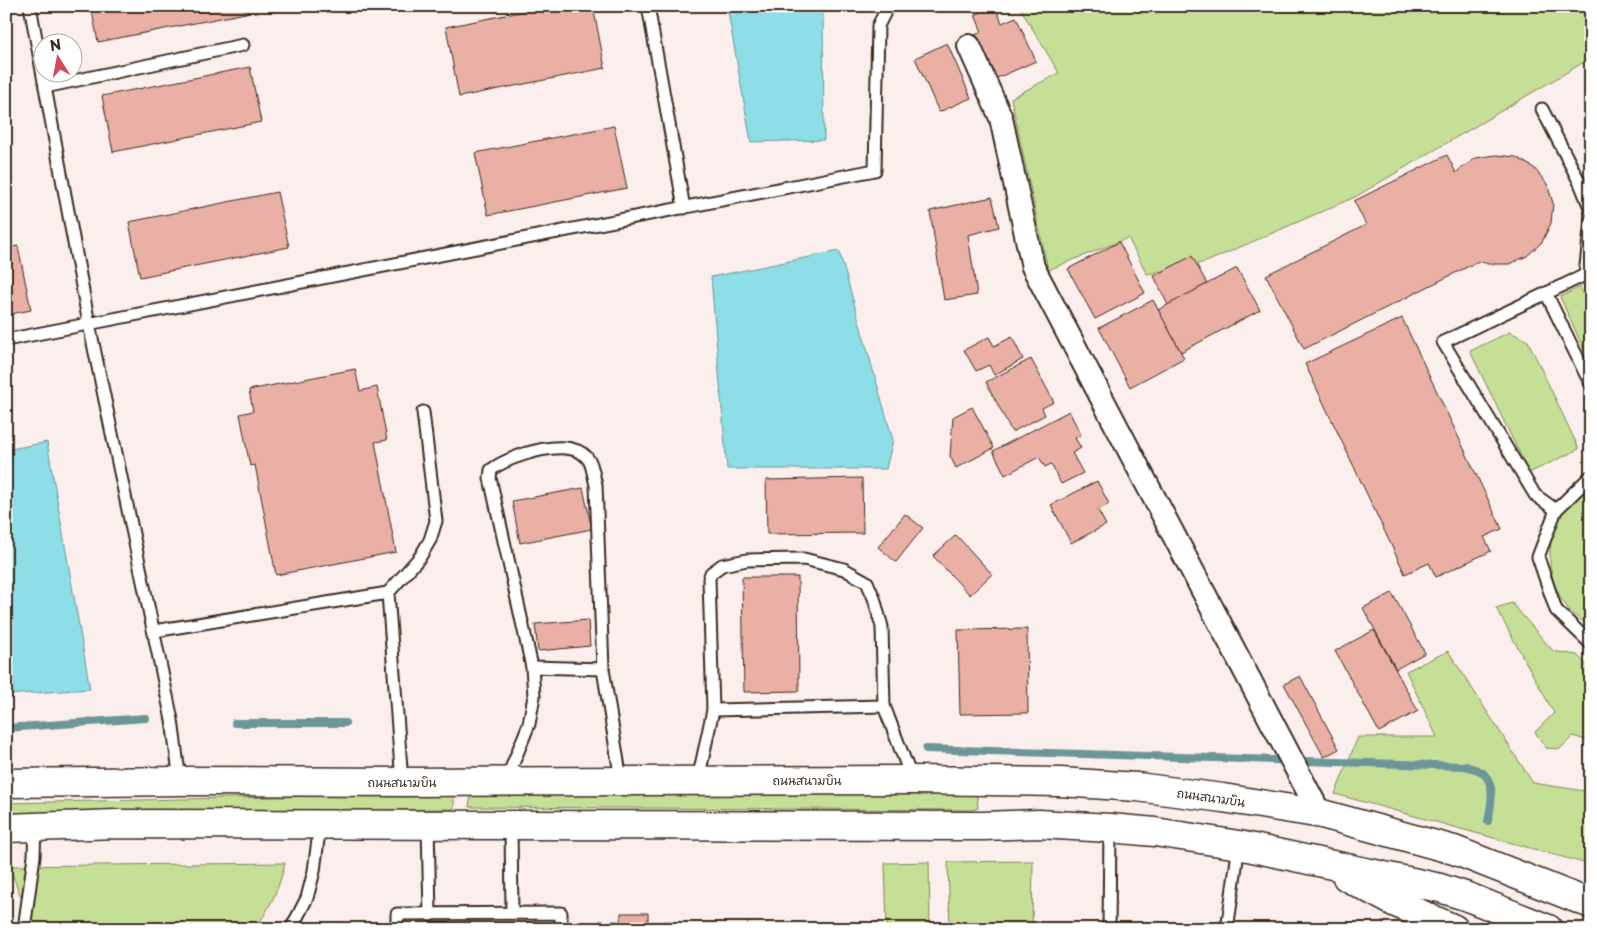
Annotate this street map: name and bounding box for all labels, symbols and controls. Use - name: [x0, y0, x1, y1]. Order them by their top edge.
- north arrow: [32, 32, 82, 82]
- text: N: [48, 33, 63, 56]
- street label: ถนนสนามบิน: [773, 771, 842, 789]
- street label: ถนนสนามบิน: [368, 773, 437, 791]
- street label: ถนนสนามบิน: [1176, 783, 1246, 811]

